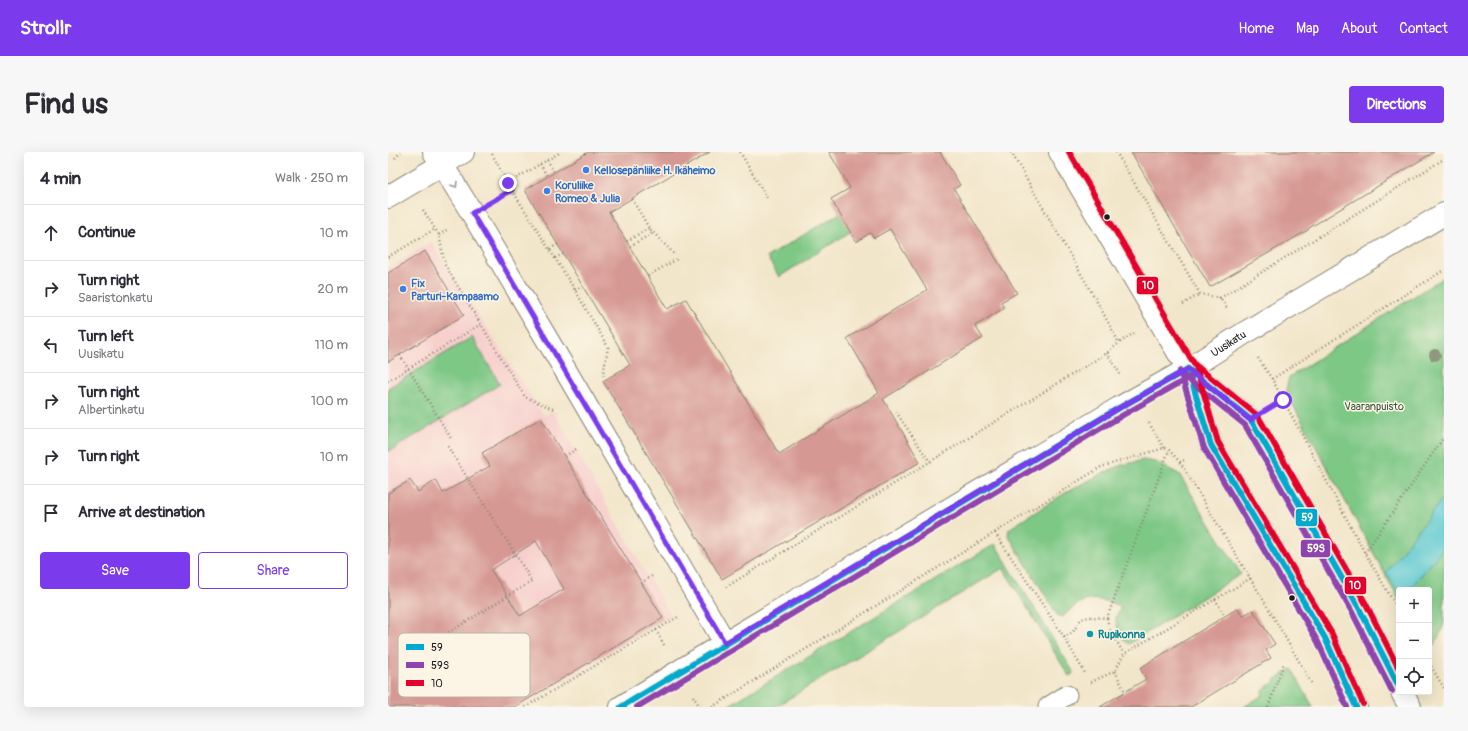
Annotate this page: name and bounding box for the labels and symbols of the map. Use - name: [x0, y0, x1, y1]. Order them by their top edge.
- place label: Kellosepänliike H. Ikäheimo: [594, 164, 716, 177]
- marker: Kellosepänliike H. Ikäheimo: [581, 165, 591, 175]
- route end: [499, 174, 517, 192]
- place label: Koruliike Romeo & Julia: [555, 179, 620, 205]
- one-way arrow: [450, 181, 457, 188]
- marker: Koruliike Romeo & Julia: [542, 186, 552, 196]
- unlabelled marker: [1102, 212, 1112, 222]
- line badge: 10: [1136, 276, 1159, 295]
- place label: Fix Parturi-Kampaamo: [411, 277, 499, 303]
- text: 10: [1142, 279, 1154, 292]
- marker: Fix Parturi-Kampaamo: [398, 284, 408, 294]
- street label: Uusikatu: [1209, 328, 1249, 360]
- route start: [1274, 391, 1292, 409]
- park label: Vaaranpuisto: [1344, 400, 1404, 413]
- line badge: 59: [1295, 508, 1318, 527]
- text: 59: [1301, 511, 1313, 524]
- line badge: 59S: [1300, 539, 1331, 558]
- text: 59S: [1307, 542, 1326, 555]
- line badge: 10: [1344, 576, 1367, 595]
- text: 10: [1349, 579, 1361, 592]
- unlabelled marker: [1287, 593, 1297, 603]
- place label: Rupikonna: [1098, 628, 1145, 641]
- marker: Rupikonna: [1085, 629, 1095, 639]
- legend: [398, 633, 530, 697]
- text: 59: [431, 641, 443, 654]
- text: 59S: [431, 659, 449, 672]
- text: 10: [431, 677, 443, 690]

